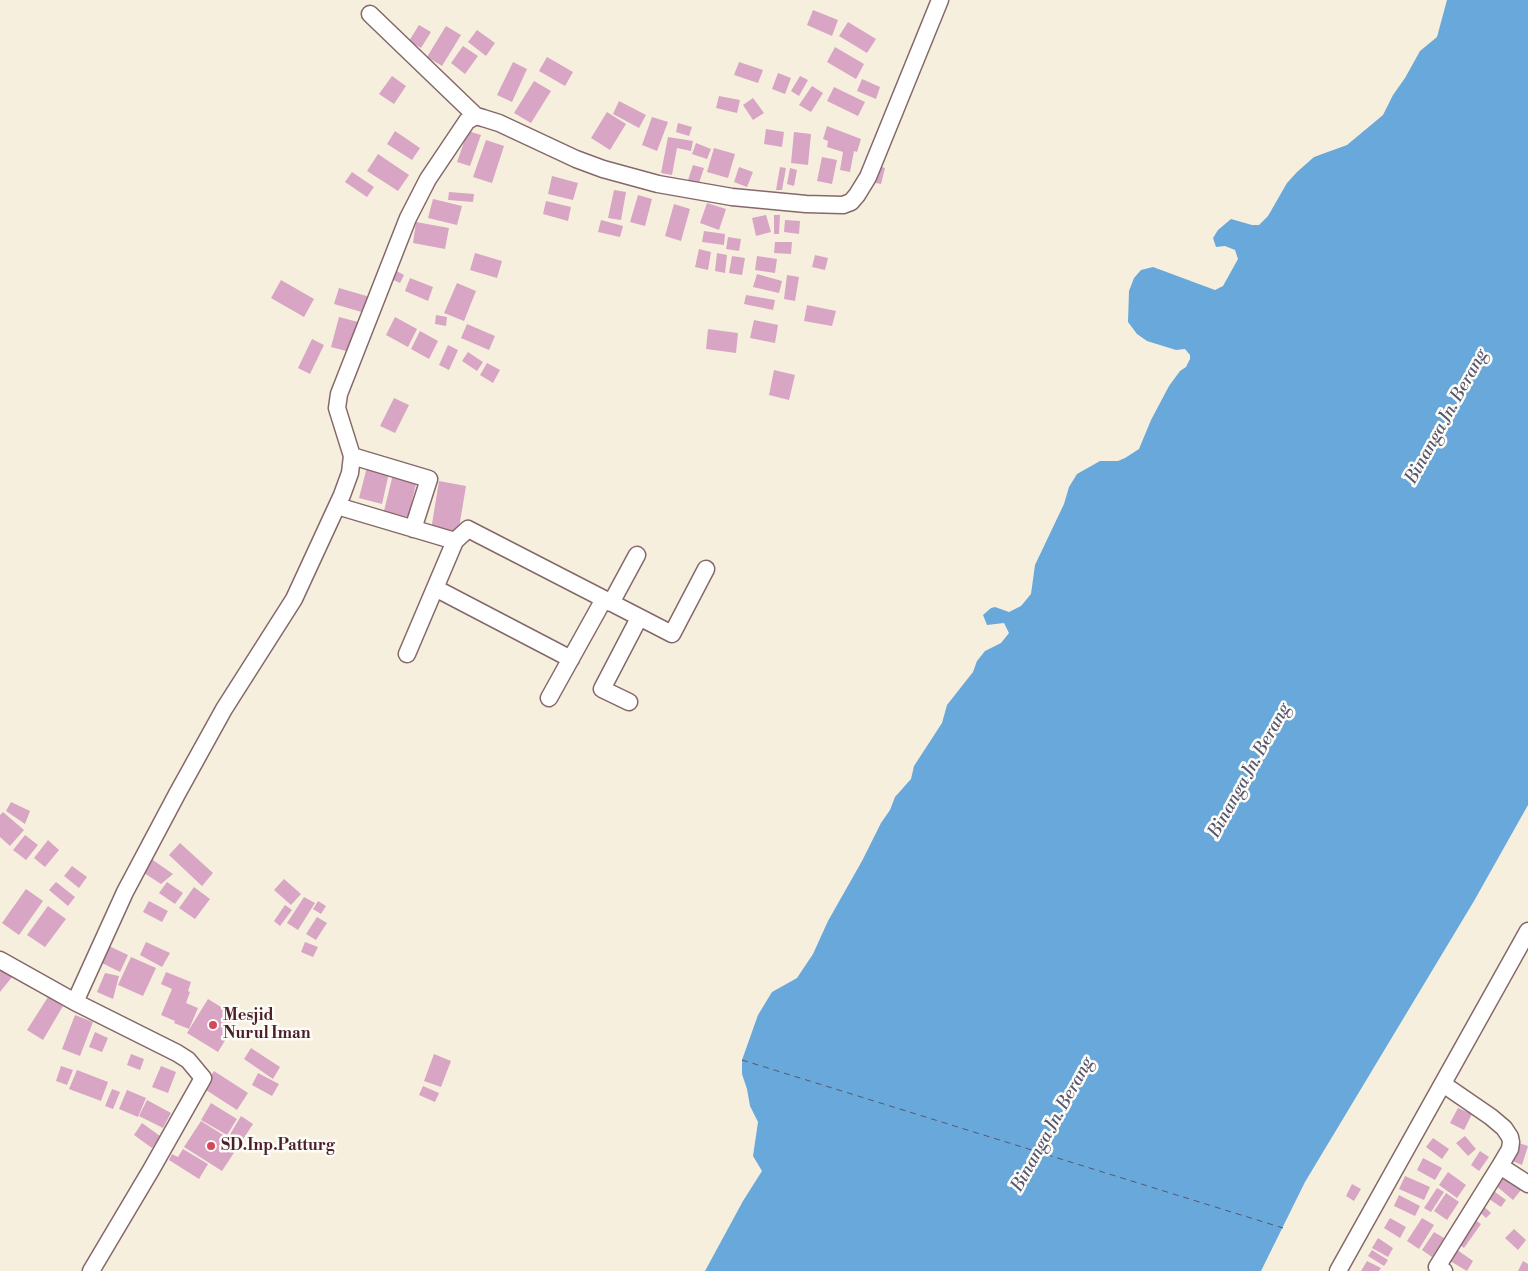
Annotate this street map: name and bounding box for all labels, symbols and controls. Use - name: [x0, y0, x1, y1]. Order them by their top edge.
- water label: Binanga Jn. Berang: [1401, 346, 1493, 488]
- water label: Binanga Jn. Berang: [1204, 700, 1296, 842]
- place label: Mesjid Nurul Iman: [223, 1006, 311, 1044]
- marker: Mesjid Nurul Iman: [207, 1019, 219, 1031]
- water label: Binanga Jn. Berang: [1007, 1054, 1099, 1196]
- place label: SD.Inp.Patturg: [221, 1136, 335, 1156]
- marker: SD.Inp.Patturg: [205, 1140, 217, 1152]

